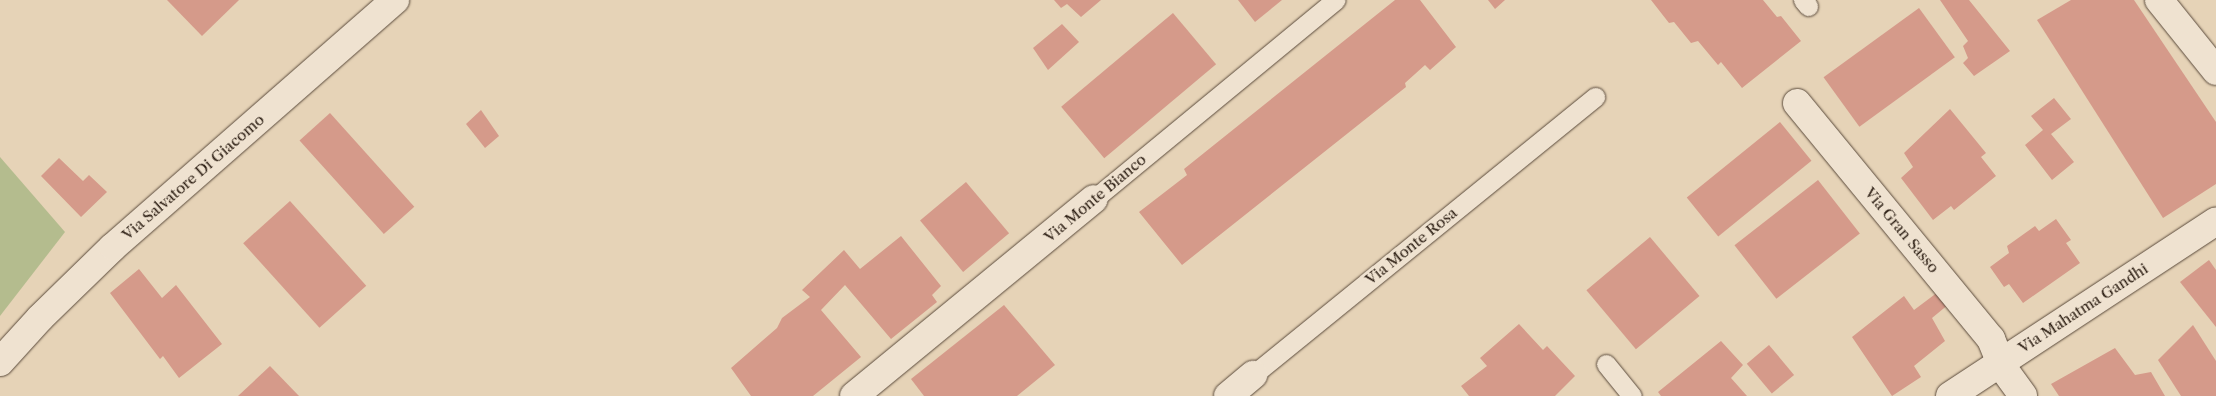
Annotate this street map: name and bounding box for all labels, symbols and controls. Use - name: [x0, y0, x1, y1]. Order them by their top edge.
- street label: Via Salvatore Di Giacomo: [118, 110, 268, 244]
- street label: Via Monte Bianco: [1040, 150, 1150, 246]
- street label: Via Gran Sasso: [1861, 184, 1943, 276]
- street label: Via Monte Rosa: [1361, 203, 1461, 289]
- street label: Via Mahatma Gandhi: [2015, 259, 2151, 357]

